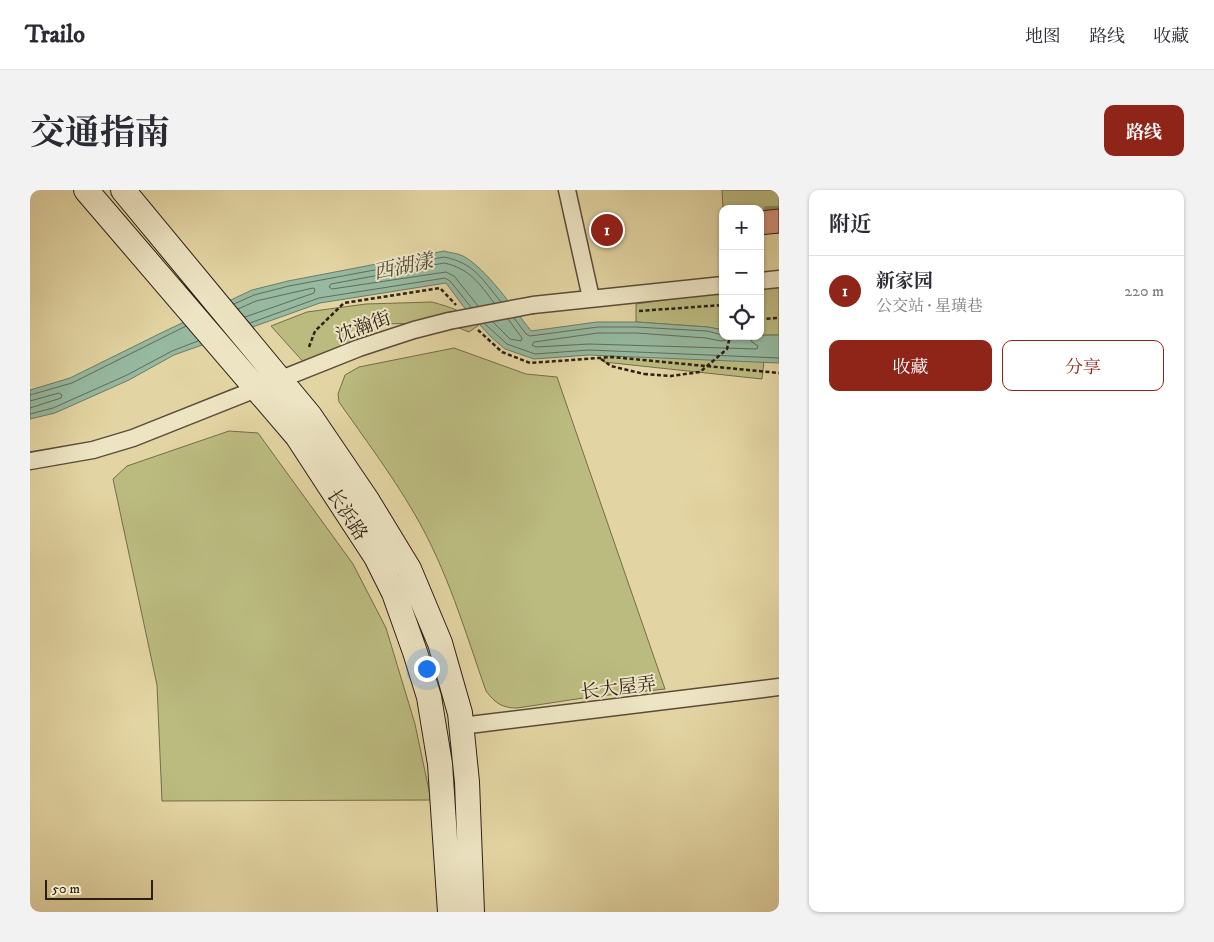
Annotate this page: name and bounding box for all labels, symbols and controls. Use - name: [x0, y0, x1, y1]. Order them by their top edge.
- text: Trailo: [25, 20, 85, 50]
- text: 地图: [1025, 26, 1061, 48]
- text: 路线: [1089, 26, 1125, 48]
- text: 收藏: [1153, 26, 1189, 48]
- button: 路线: [1104, 105, 1184, 156]
- text: 交通指南: [30, 112, 170, 156]
- map controls: [719, 205, 764, 340]
- button: +: [719, 205, 764, 250]
- pin: 1: [591, 211, 623, 249]
- text: 附近: [829, 212, 871, 238]
- water label: 西湖漾: [371, 248, 438, 286]
- button: −: [719, 250, 764, 295]
- text: 新家园: [876, 270, 933, 293]
- text: 1: [842, 281, 848, 301]
- text: 220 m: [1124, 281, 1164, 301]
- button: locate: [719, 295, 764, 340]
- text: 公交站 · 星璜巷: [876, 296, 983, 316]
- street label: 沈瀚街: [333, 307, 394, 348]
- button: 收藏: [829, 340, 992, 391]
- button: 分享: [1002, 340, 1164, 391]
- street label: 长浜路: [322, 485, 372, 545]
- your location: [414, 656, 440, 682]
- street label: 长大屋弄: [579, 672, 657, 705]
- scale bar: [45, 877, 152, 900]
- text: 50 m: [52, 880, 80, 898]

